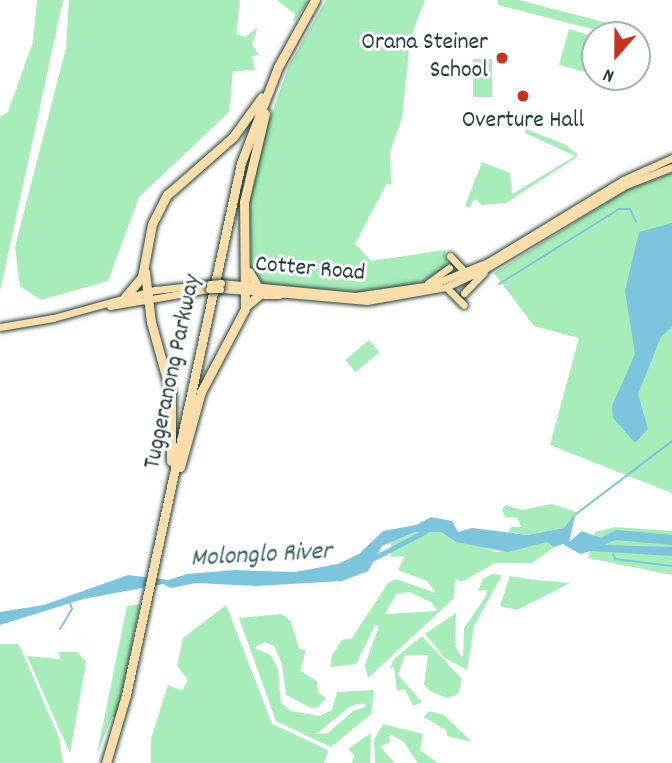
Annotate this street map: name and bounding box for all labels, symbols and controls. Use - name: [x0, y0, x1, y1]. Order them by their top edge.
- north arrow: [581, 21, 651, 91]
- place label: Orana Steiner School: [361, 30, 488, 86]
- marker: Orana Steiner School: [494, 50, 510, 66]
- text: N: [600, 60, 618, 88]
- marker: Overture Hall: [515, 88, 531, 104]
- place label: Overture Hall: [462, 108, 584, 136]
- street label: Cotter Road: [254, 251, 366, 289]
- street label: Tuggeranong Parkway: [139, 272, 209, 472]
- water label: Molonglo River: [190, 537, 332, 575]

